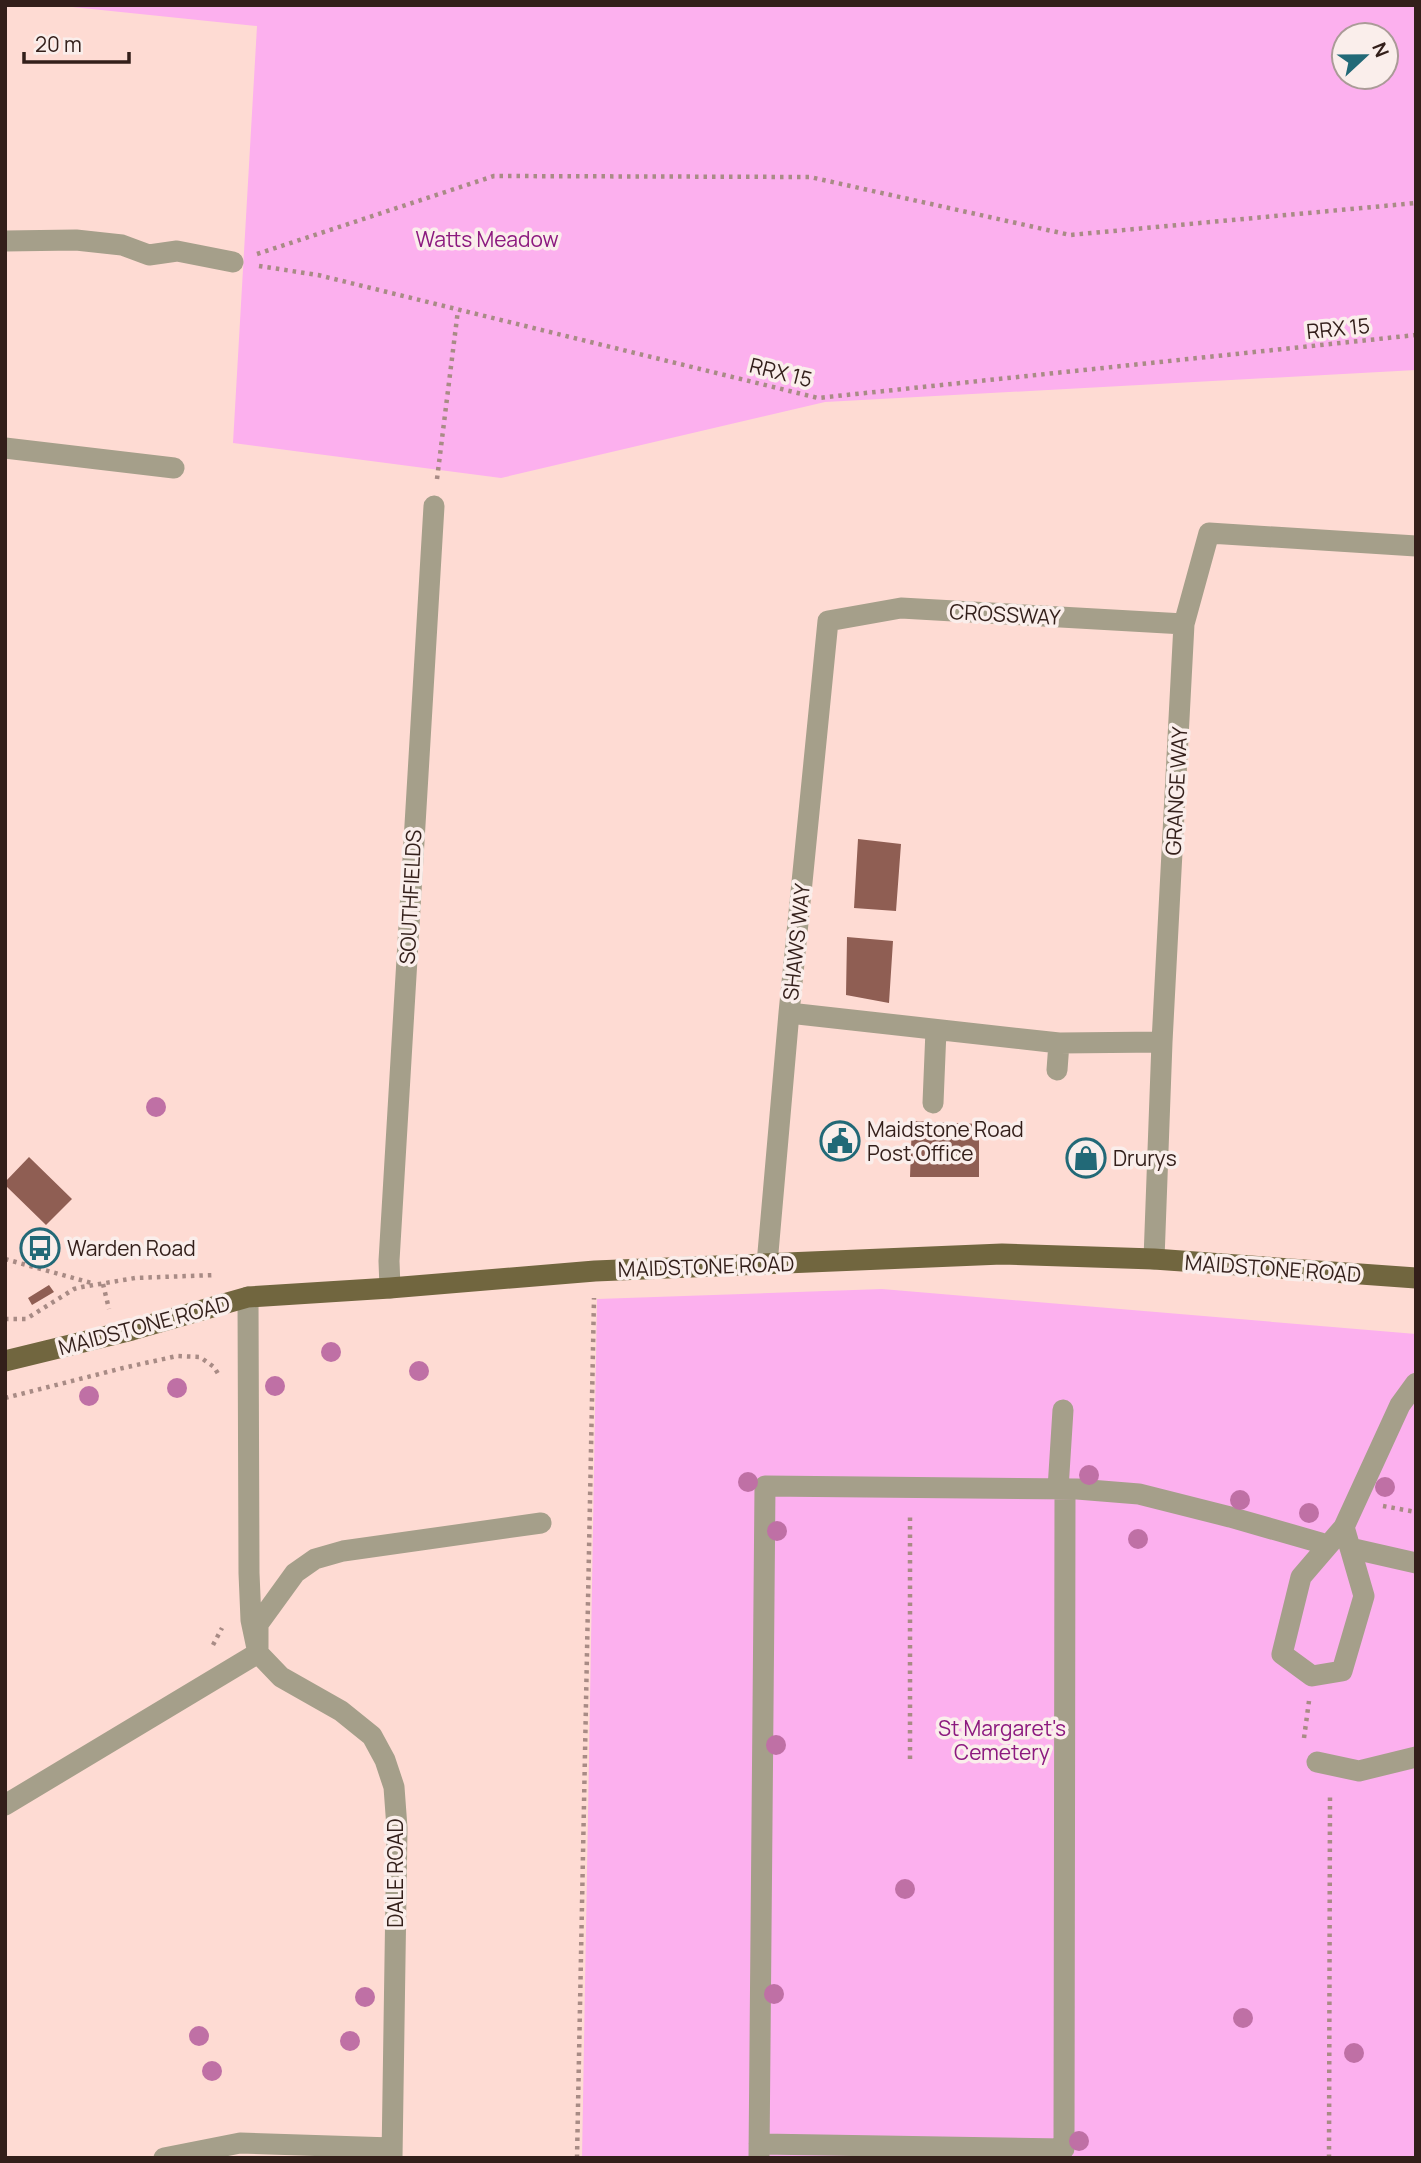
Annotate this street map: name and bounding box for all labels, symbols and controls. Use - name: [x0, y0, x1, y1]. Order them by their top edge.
- scale bar: [24, 21, 130, 65]
- north arrow: [1330, 21, 1400, 91]
- text: 20 m: [35, 30, 82, 58]
- text: N: [1366, 38, 1395, 61]
- park label: Watts Meadow: [415, 225, 559, 253]
- street label: RRX 15: [1305, 311, 1371, 345]
- street label: RRX 15: [747, 351, 815, 393]
- street label: CROSSWAY: [949, 597, 1062, 631]
- street label: GRANGE WAY: [1159, 726, 1193, 856]
- street label: SOUTHFIELDS: [392, 829, 428, 965]
- street label: SHAWS WAY: [776, 882, 816, 1002]
- place label: Maidstone Road Post Office: [867, 1115, 1024, 1167]
- public building icon: Maidstone Road Post Office: [819, 1120, 861, 1162]
- shop icon: Drurys: [1065, 1137, 1107, 1179]
- place label: Drurys: [1113, 1144, 1177, 1172]
- bus stop icon: Warden Road: [19, 1227, 61, 1269]
- place label: Warden Road: [67, 1234, 196, 1262]
- street label: MAIDSTONE ROAD: [1184, 1248, 1362, 1288]
- street label: MAIDSTONE ROAD: [617, 1249, 795, 1283]
- street label: MAIDSTONE ROAD: [55, 1289, 233, 1361]
- park label: St Margaret's Cemetery: [938, 1714, 1066, 1766]
- street label: DALE ROAD: [381, 1818, 409, 1928]

